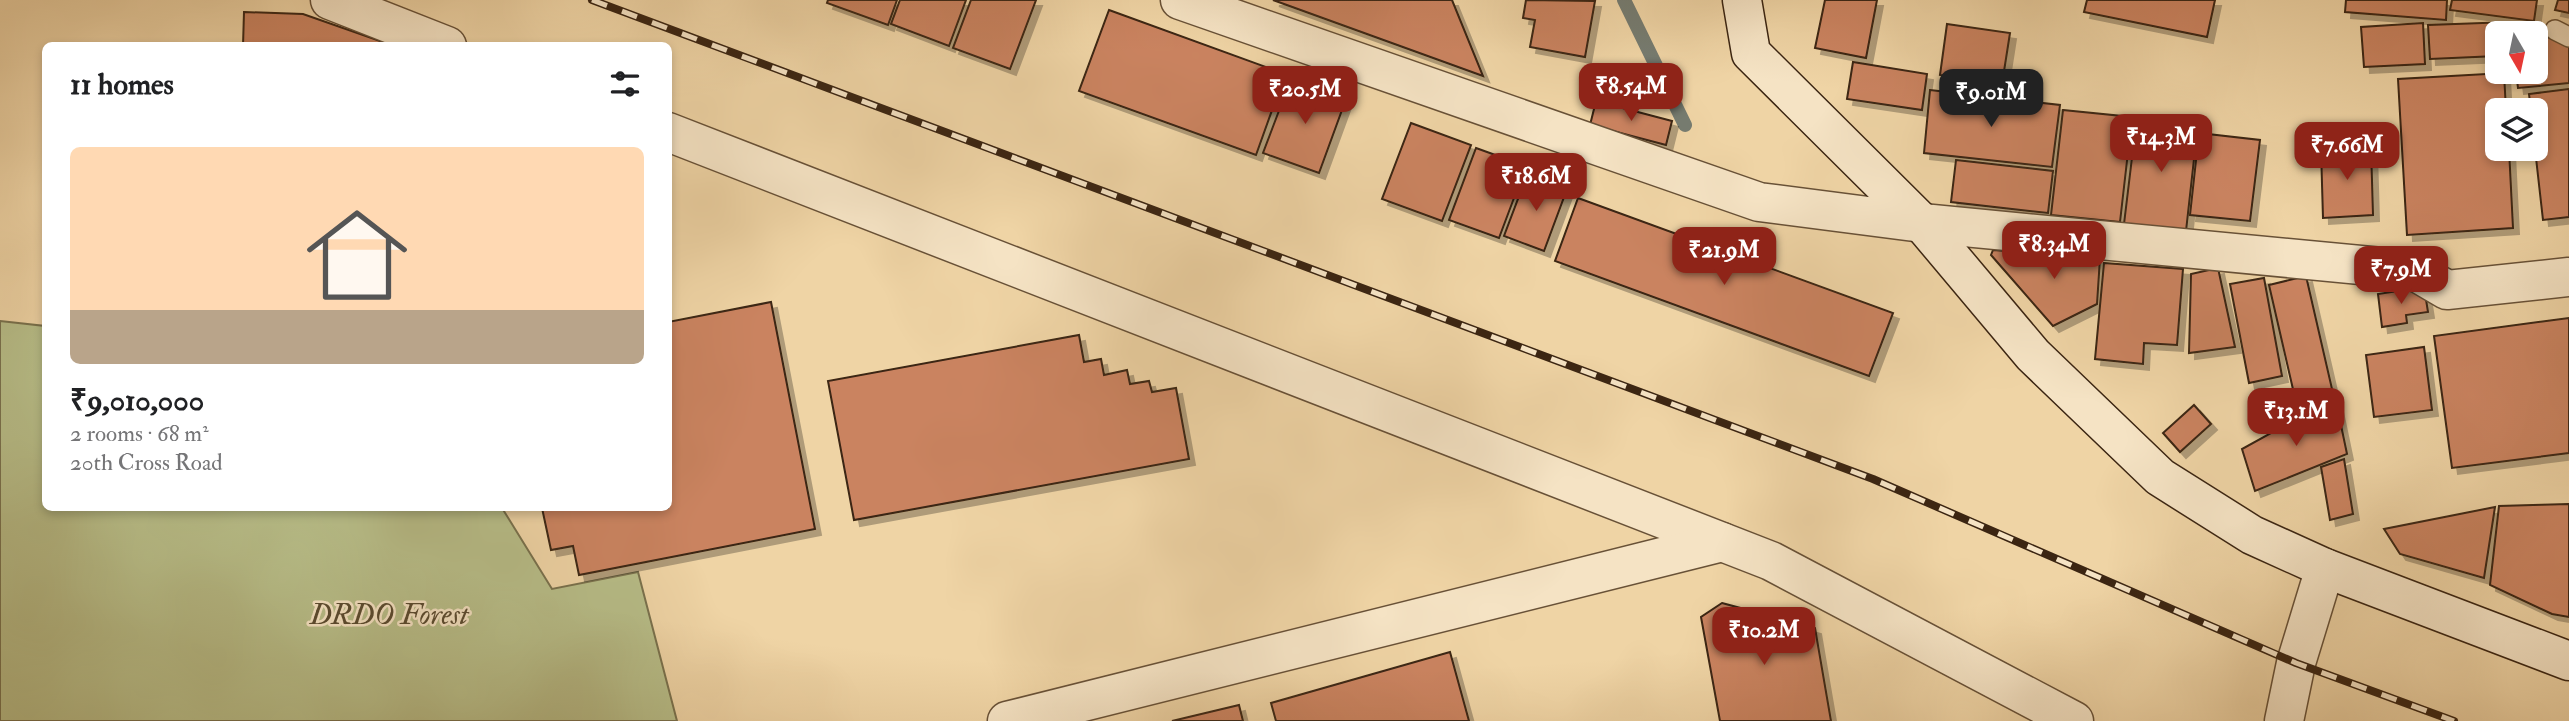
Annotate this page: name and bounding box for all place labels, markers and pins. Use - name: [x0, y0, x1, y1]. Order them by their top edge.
- pin: ₹8.54M: [1574, 64, 1688, 123]
- pin: ₹20.5M: [1248, 66, 1362, 126]
- pin: ₹9.01M: [1934, 69, 2048, 129]
- pin: ₹14.3M: [2104, 114, 2218, 174]
- pin: ₹7.66M: [2290, 122, 2404, 182]
- pin: ₹18.6M: [1479, 154, 1593, 213]
- pin: ₹8.34M: [1997, 222, 2111, 281]
- pin: ₹21.9M: [1667, 228, 1781, 287]
- pin: ₹7.9M: [2352, 246, 2450, 306]
- pin: ₹13.1M: [2239, 388, 2353, 448]
- pin: ₹10.2M: [1707, 608, 1821, 667]

